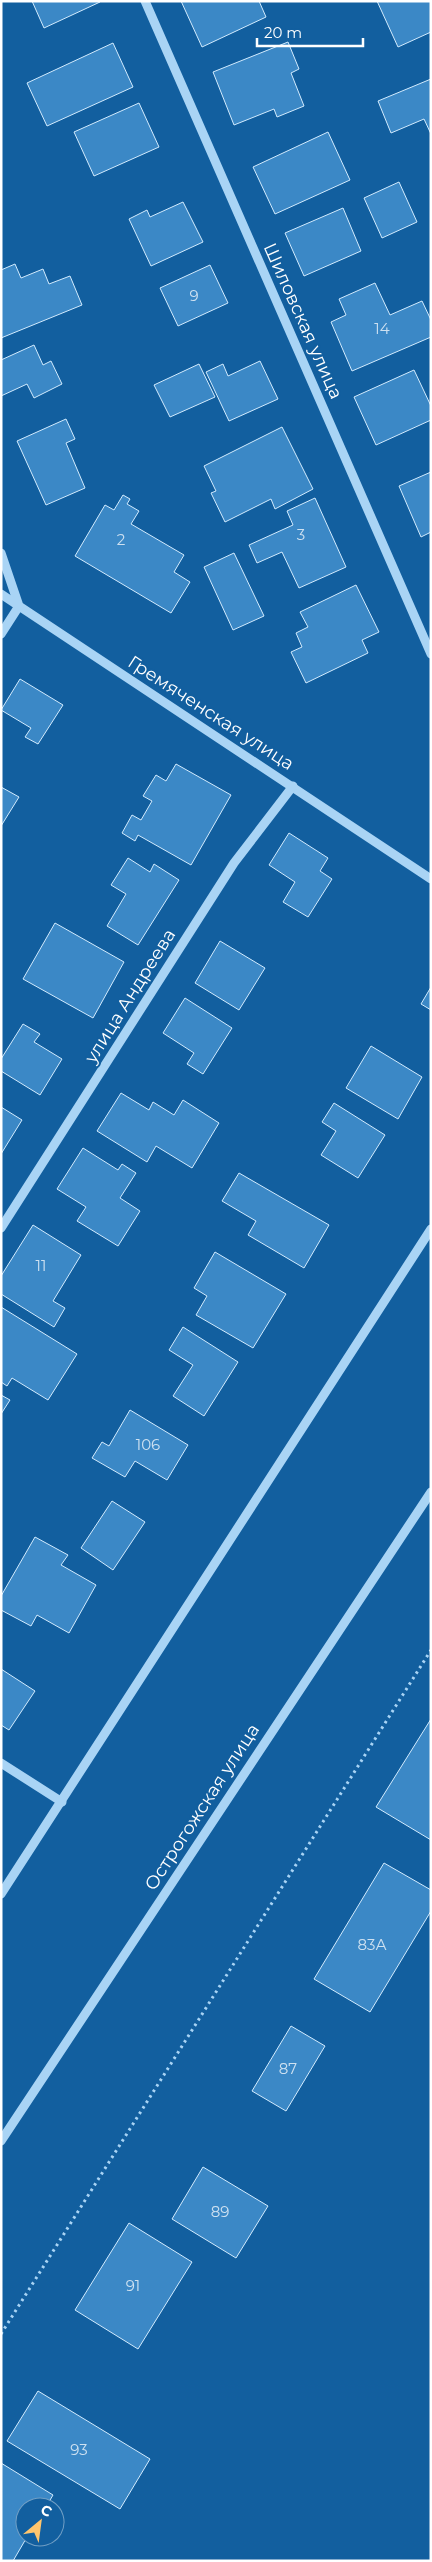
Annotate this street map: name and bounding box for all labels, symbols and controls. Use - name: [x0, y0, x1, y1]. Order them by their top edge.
- scale bar: [257, 15, 363, 47]
- text: 20 m: [264, 23, 302, 42]
- street label: Шиловская улица: [259, 240, 347, 402]
- house number: 9: [189, 286, 199, 305]
- house number: 14: [374, 319, 390, 338]
- house number: 3: [297, 525, 305, 544]
- house number: 2: [117, 530, 125, 549]
- street label: Гремяченская улица: [124, 651, 298, 775]
- street label: улица Андреева: [79, 925, 180, 1068]
- house number: 11: [36, 1256, 46, 1275]
- house number: 106: [136, 1435, 160, 1454]
- street label: Острогожская улица: [140, 1720, 264, 1894]
- house number: 83А: [357, 1935, 387, 1954]
- house number: 87: [279, 2059, 297, 2078]
- house number: 89: [211, 2202, 229, 2221]
- house number: 91: [126, 2276, 140, 2295]
- house number: 93: [70, 2440, 88, 2459]
- north arrow: [15, 2497, 65, 2547]
- text: С: [37, 2500, 55, 2521]

